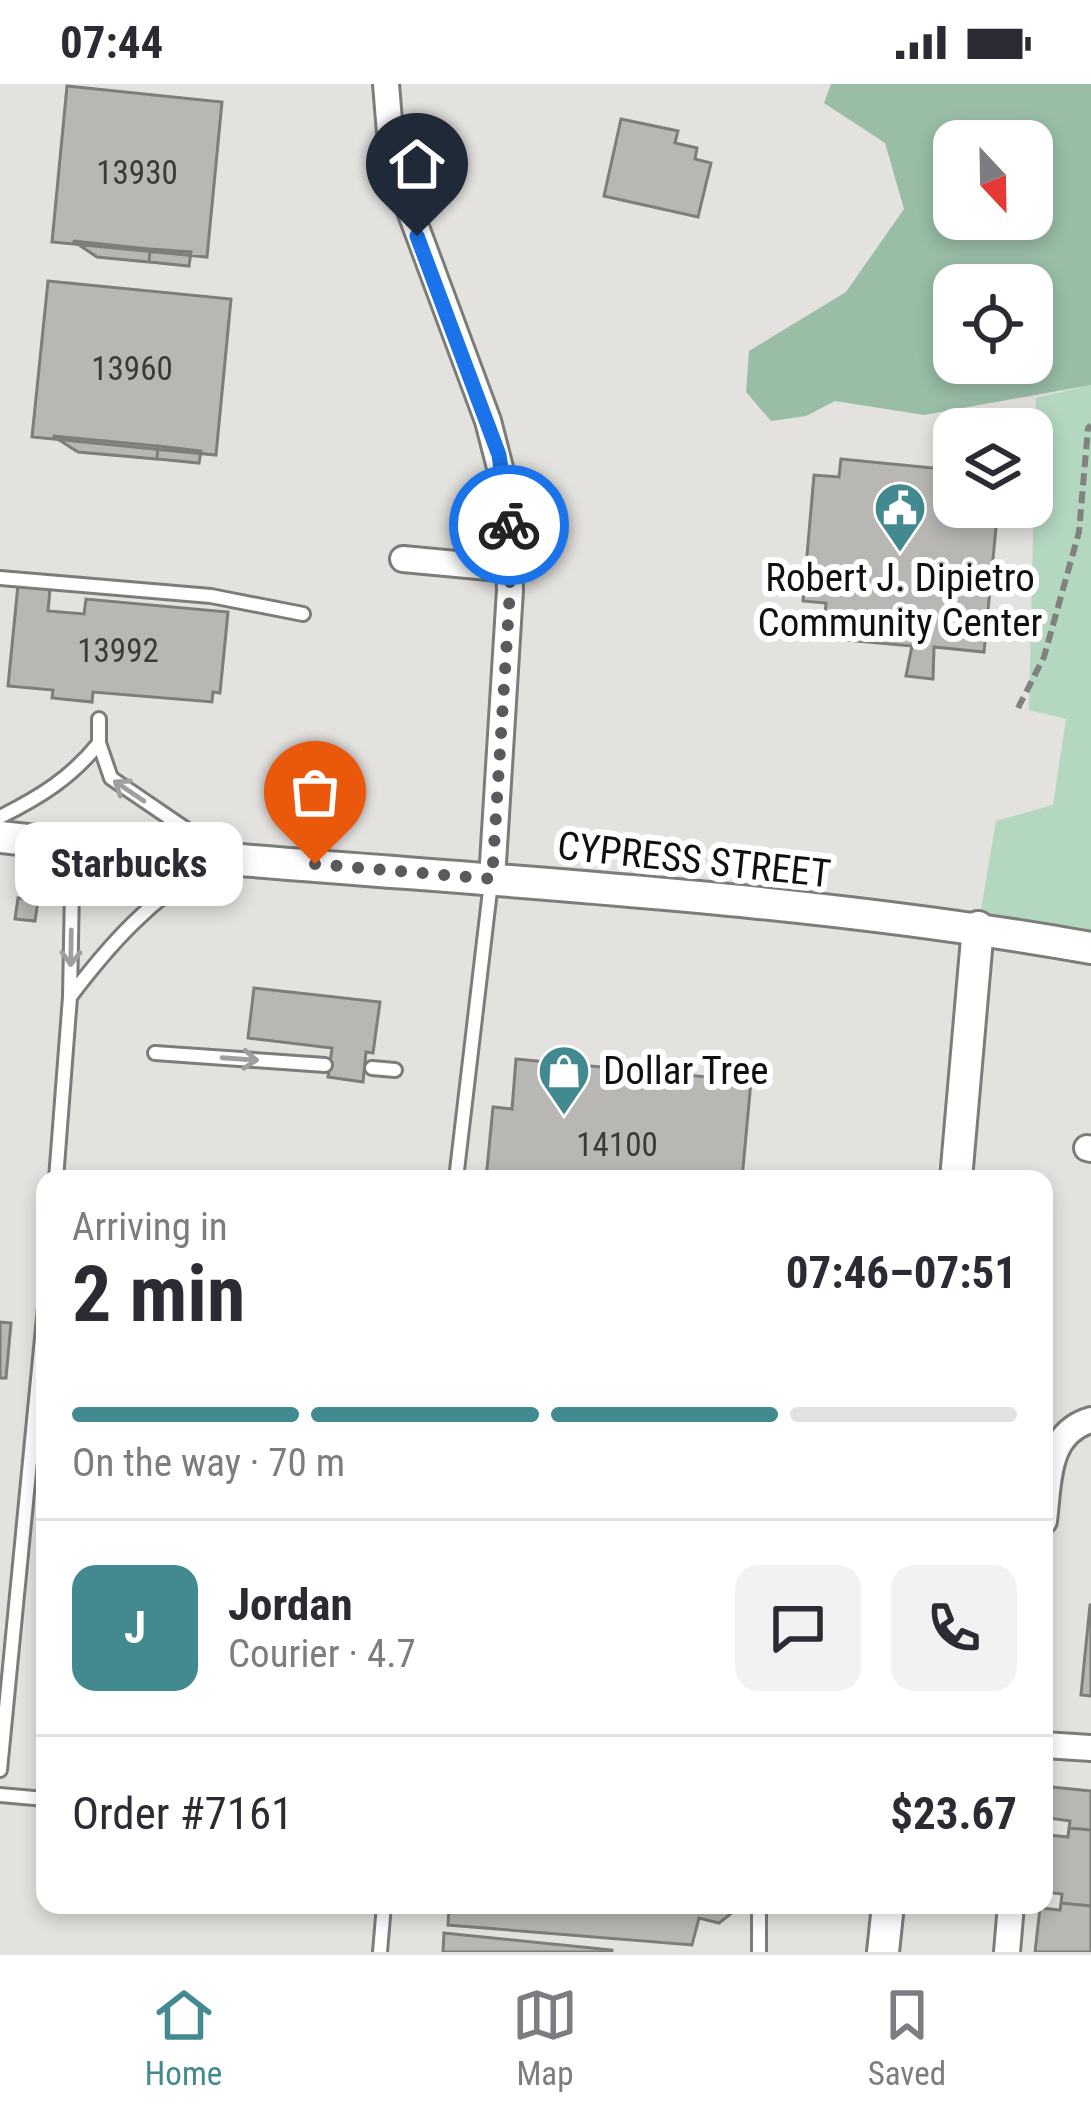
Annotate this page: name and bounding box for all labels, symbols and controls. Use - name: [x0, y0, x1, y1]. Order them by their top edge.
- text: 07:44: [60, 16, 163, 69]
- pin: [366, 113, 468, 236]
- north arrow: [933, 120, 1053, 240]
- map controls: [933, 120, 1053, 528]
- icon: home: [384, 131, 450, 197]
- house number: 13930: [96, 153, 178, 192]
- button: locate: [933, 264, 1053, 384]
- house number: 13960: [91, 349, 173, 388]
- button: layers: [933, 408, 1053, 528]
- courier: [449, 465, 569, 585]
- public building icon: Robert J. Dipietro Community Center: [872, 480, 928, 554]
- icon: bike: [476, 492, 542, 558]
- place label: Robert J. Dipietro Community Center: [758, 555, 1043, 646]
- house number: 13992: [77, 631, 159, 670]
- pin: [264, 741, 366, 864]
- icon: bag: [282, 759, 348, 825]
- one-way arrow: [113, 778, 146, 803]
- callout: Starbucks: [15, 822, 243, 906]
- street label: CYPRESS STREET: [555, 823, 833, 897]
- text: Starbucks: [50, 841, 208, 887]
- one-way arrow: [59, 928, 82, 967]
- shop icon: Dollar Tree: [536, 1043, 592, 1117]
- one-way arrow: [220, 1048, 259, 1071]
- place label: Dollar Tree: [603, 1048, 768, 1094]
- house number: 14100: [576, 1125, 658, 1164]
- text: Arriving in: [72, 1204, 228, 1250]
- text: 07:46–07:51: [786, 1246, 1017, 1299]
- text: 2 min: [72, 1249, 245, 1340]
- text: On the way · 70 m: [72, 1440, 345, 1486]
- button: chat: [735, 1565, 861, 1691]
- button: phone: [891, 1565, 1017, 1691]
- text: Jordan: [228, 1578, 353, 1631]
- text: J: [124, 1601, 146, 1654]
- text: Courier · 4.7: [228, 1631, 416, 1677]
- text: Order #7161: [72, 1787, 293, 1840]
- text: $23.67: [890, 1787, 1017, 1840]
- tab: Home: [145, 1982, 222, 2093]
- tab: Map: [512, 1982, 578, 2093]
- tab: Saved: [868, 1982, 946, 2093]

